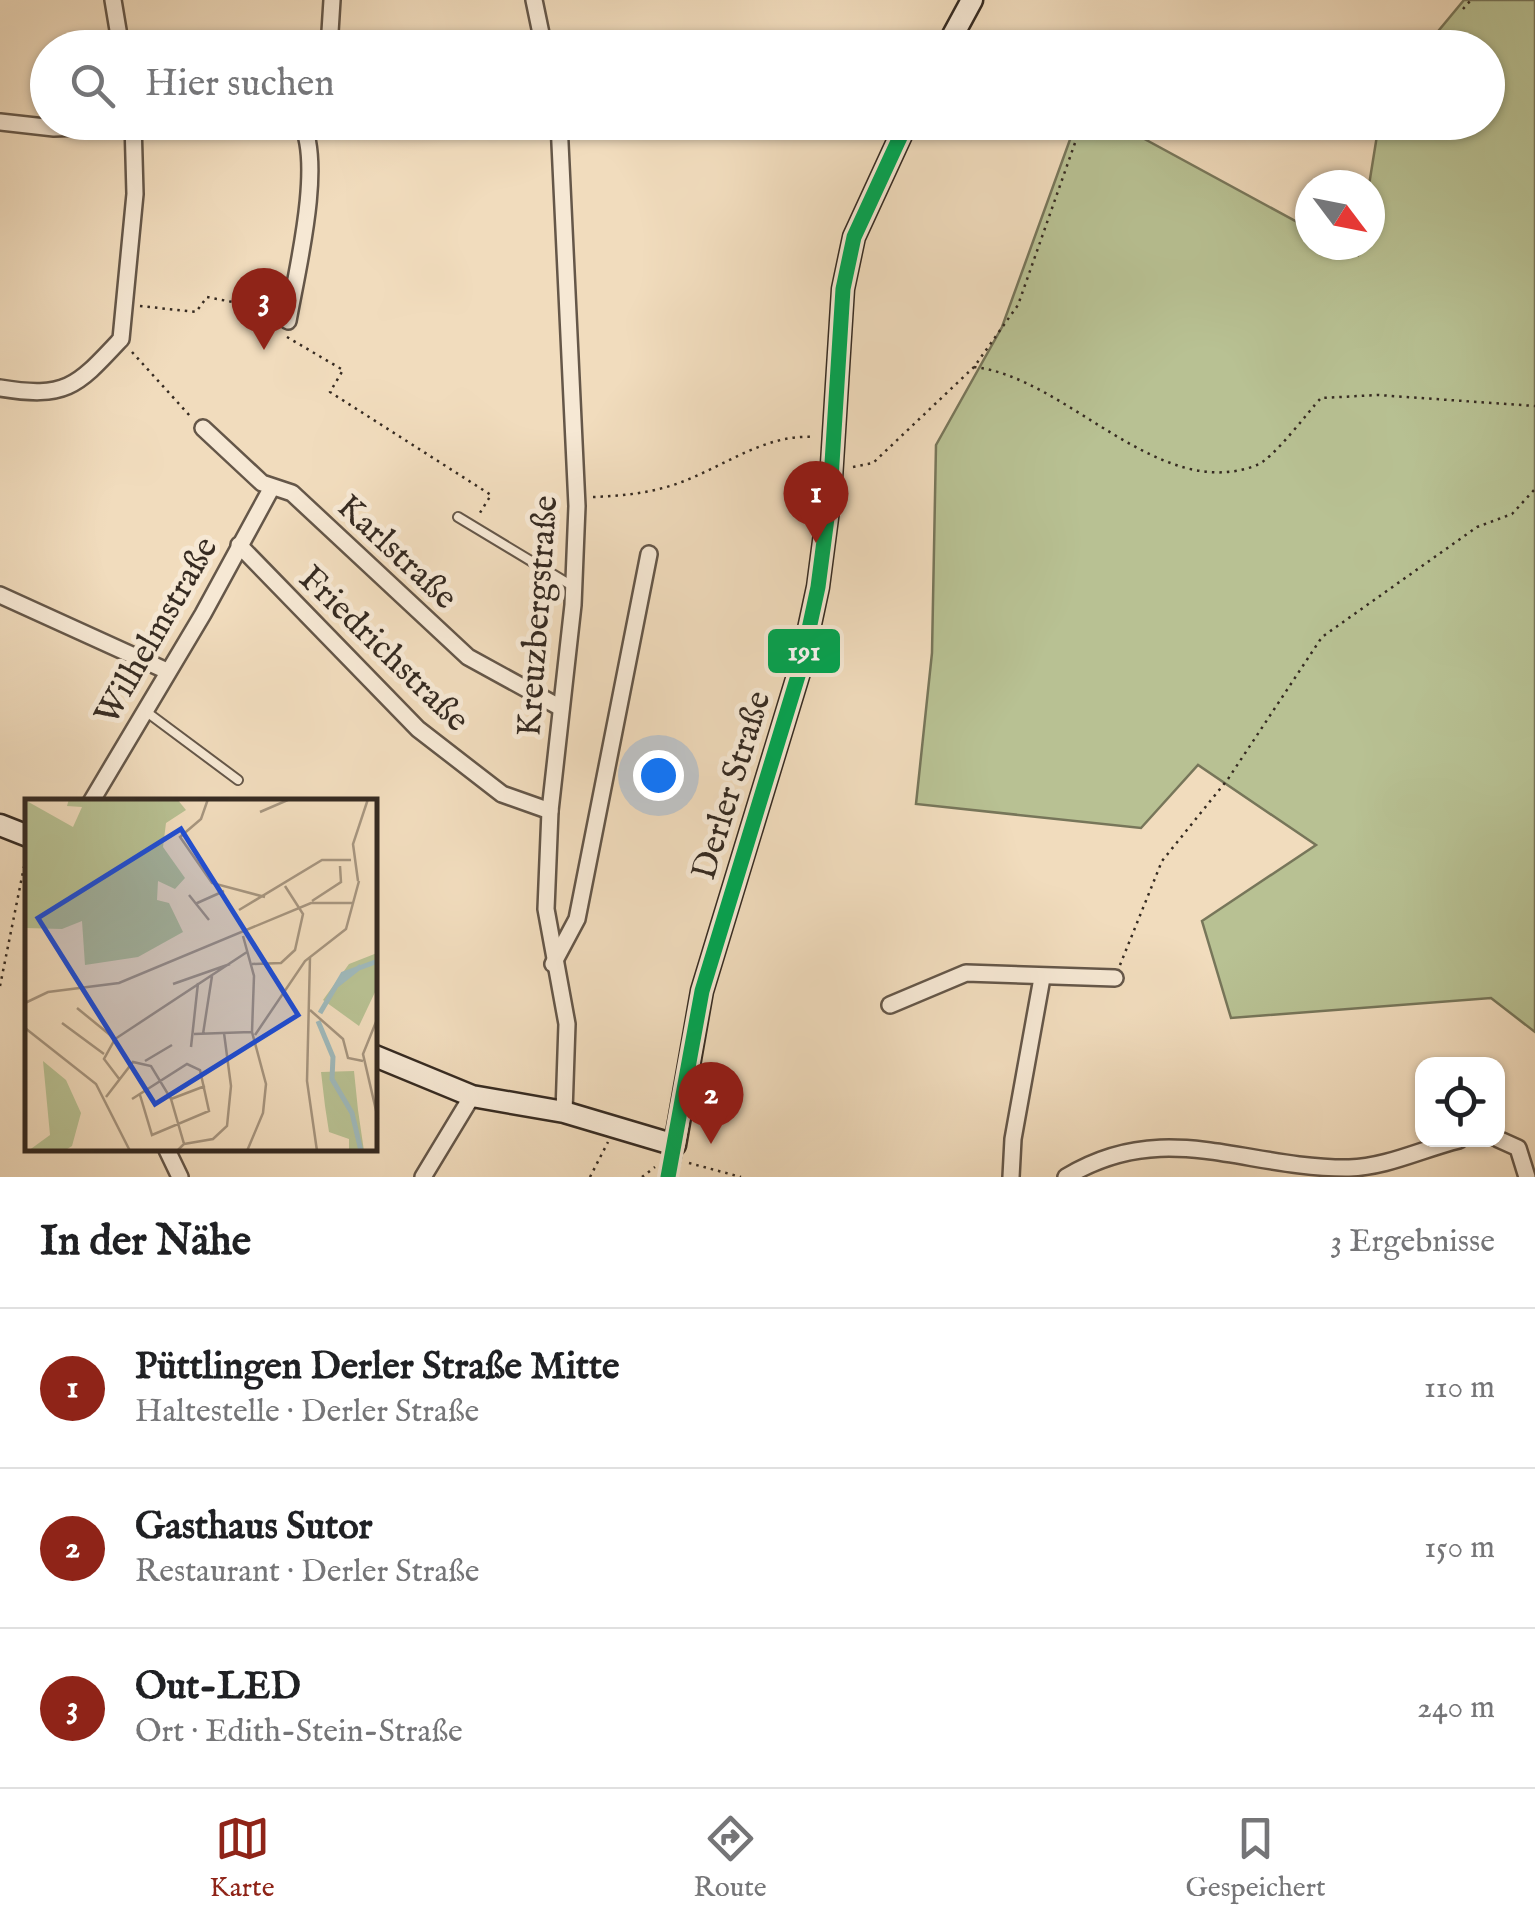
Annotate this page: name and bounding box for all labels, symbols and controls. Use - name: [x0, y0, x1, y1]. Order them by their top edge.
- search box: [30, 30, 1505, 140]
- icon: search: [65, 58, 120, 113]
- text: Hier suchen: [145, 61, 335, 109]
- north arrow: [1295, 170, 1385, 260]
- pin: 3: [232, 268, 296, 350]
- pin: 1: [784, 460, 848, 543]
- street label: Karlstraße: [326, 485, 466, 620]
- street label: Kreuzbergstraße: [508, 494, 569, 738]
- street label: Wilhelmstraße: [85, 529, 229, 733]
- street label: Friedrichstraße: [288, 557, 478, 743]
- line badge: 191: [766, 627, 842, 675]
- text: 191: [788, 635, 821, 670]
- street label: Derler Straße: [682, 686, 782, 886]
- your location: [633, 750, 684, 801]
- inset map: [25, 799, 378, 1152]
- map controls: [1415, 1057, 1505, 1147]
- button: locate: [1415, 1057, 1505, 1147]
- pin: 2: [678, 1062, 744, 1144]
- text: In der Nähe: [40, 1216, 251, 1269]
- text: 3 Ergebnisse: [1330, 1222, 1495, 1263]
- text: Püttlingen Derler Straße Mitte: [135, 1344, 620, 1392]
- text: 1: [67, 1368, 78, 1409]
- text: 110 m: [1424, 1368, 1495, 1409]
- text: Haltestelle · Derler Straße: [135, 1392, 479, 1433]
- text: Gasthaus Sutor: [135, 1504, 372, 1552]
- text: 2: [65, 1528, 80, 1569]
- text: 150 m: [1424, 1528, 1495, 1569]
- text: Restaurant · Derler Straße: [135, 1552, 479, 1593]
- text: Out-LED: [135, 1664, 301, 1712]
- text: 3: [67, 1688, 78, 1729]
- text: 240 m: [1417, 1688, 1495, 1729]
- text: Ort · Edith-Stein-Straße: [135, 1712, 463, 1753]
- tab: Karte: [209, 1811, 275, 1906]
- tab: Route: [694, 1811, 767, 1906]
- tab: Gespeichert: [1186, 1811, 1326, 1906]

